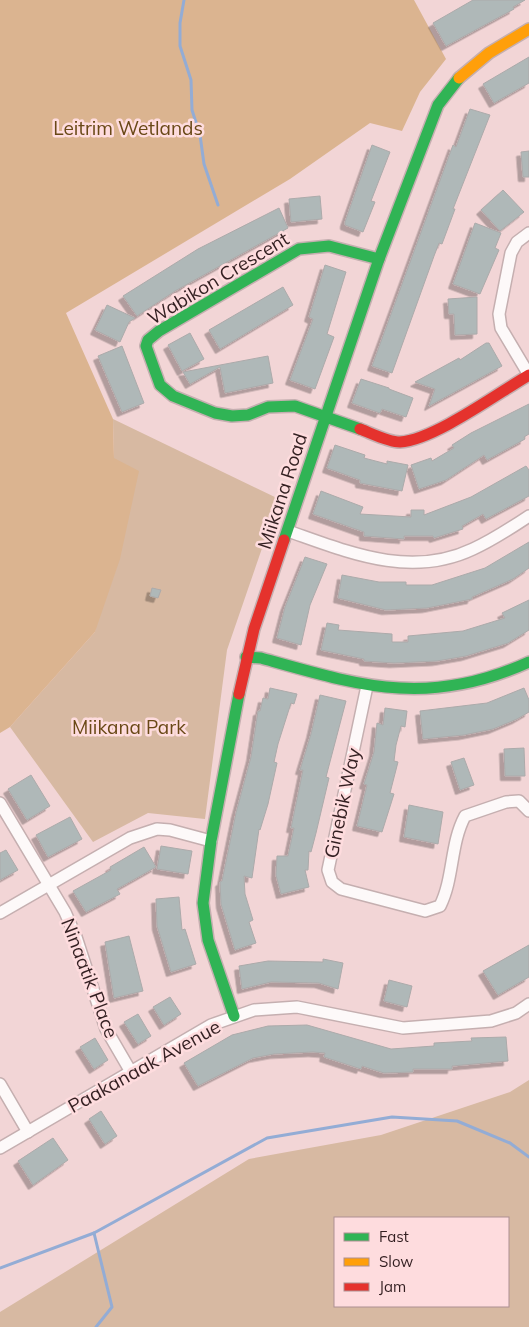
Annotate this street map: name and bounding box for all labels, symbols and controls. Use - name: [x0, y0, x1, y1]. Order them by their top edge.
- park label: Leitrim Wetlands: [53, 116, 203, 140]
- street label: Wabikon Crescent: [143, 226, 293, 330]
- street label: Miikana Road: [252, 430, 312, 552]
- park label: Miikana Park: [72, 715, 186, 739]
- street label: Ginebik Way: [319, 746, 365, 860]
- street label: Ninaatik Place: [56, 915, 124, 1041]
- street label: Paakanaak Avenue: [64, 1014, 224, 1118]
- legend: [334, 1217, 509, 1307]
- text: Fast: [379, 1227, 409, 1246]
- text: Slow: [379, 1252, 413, 1271]
- text: Jam: [379, 1277, 406, 1296]

